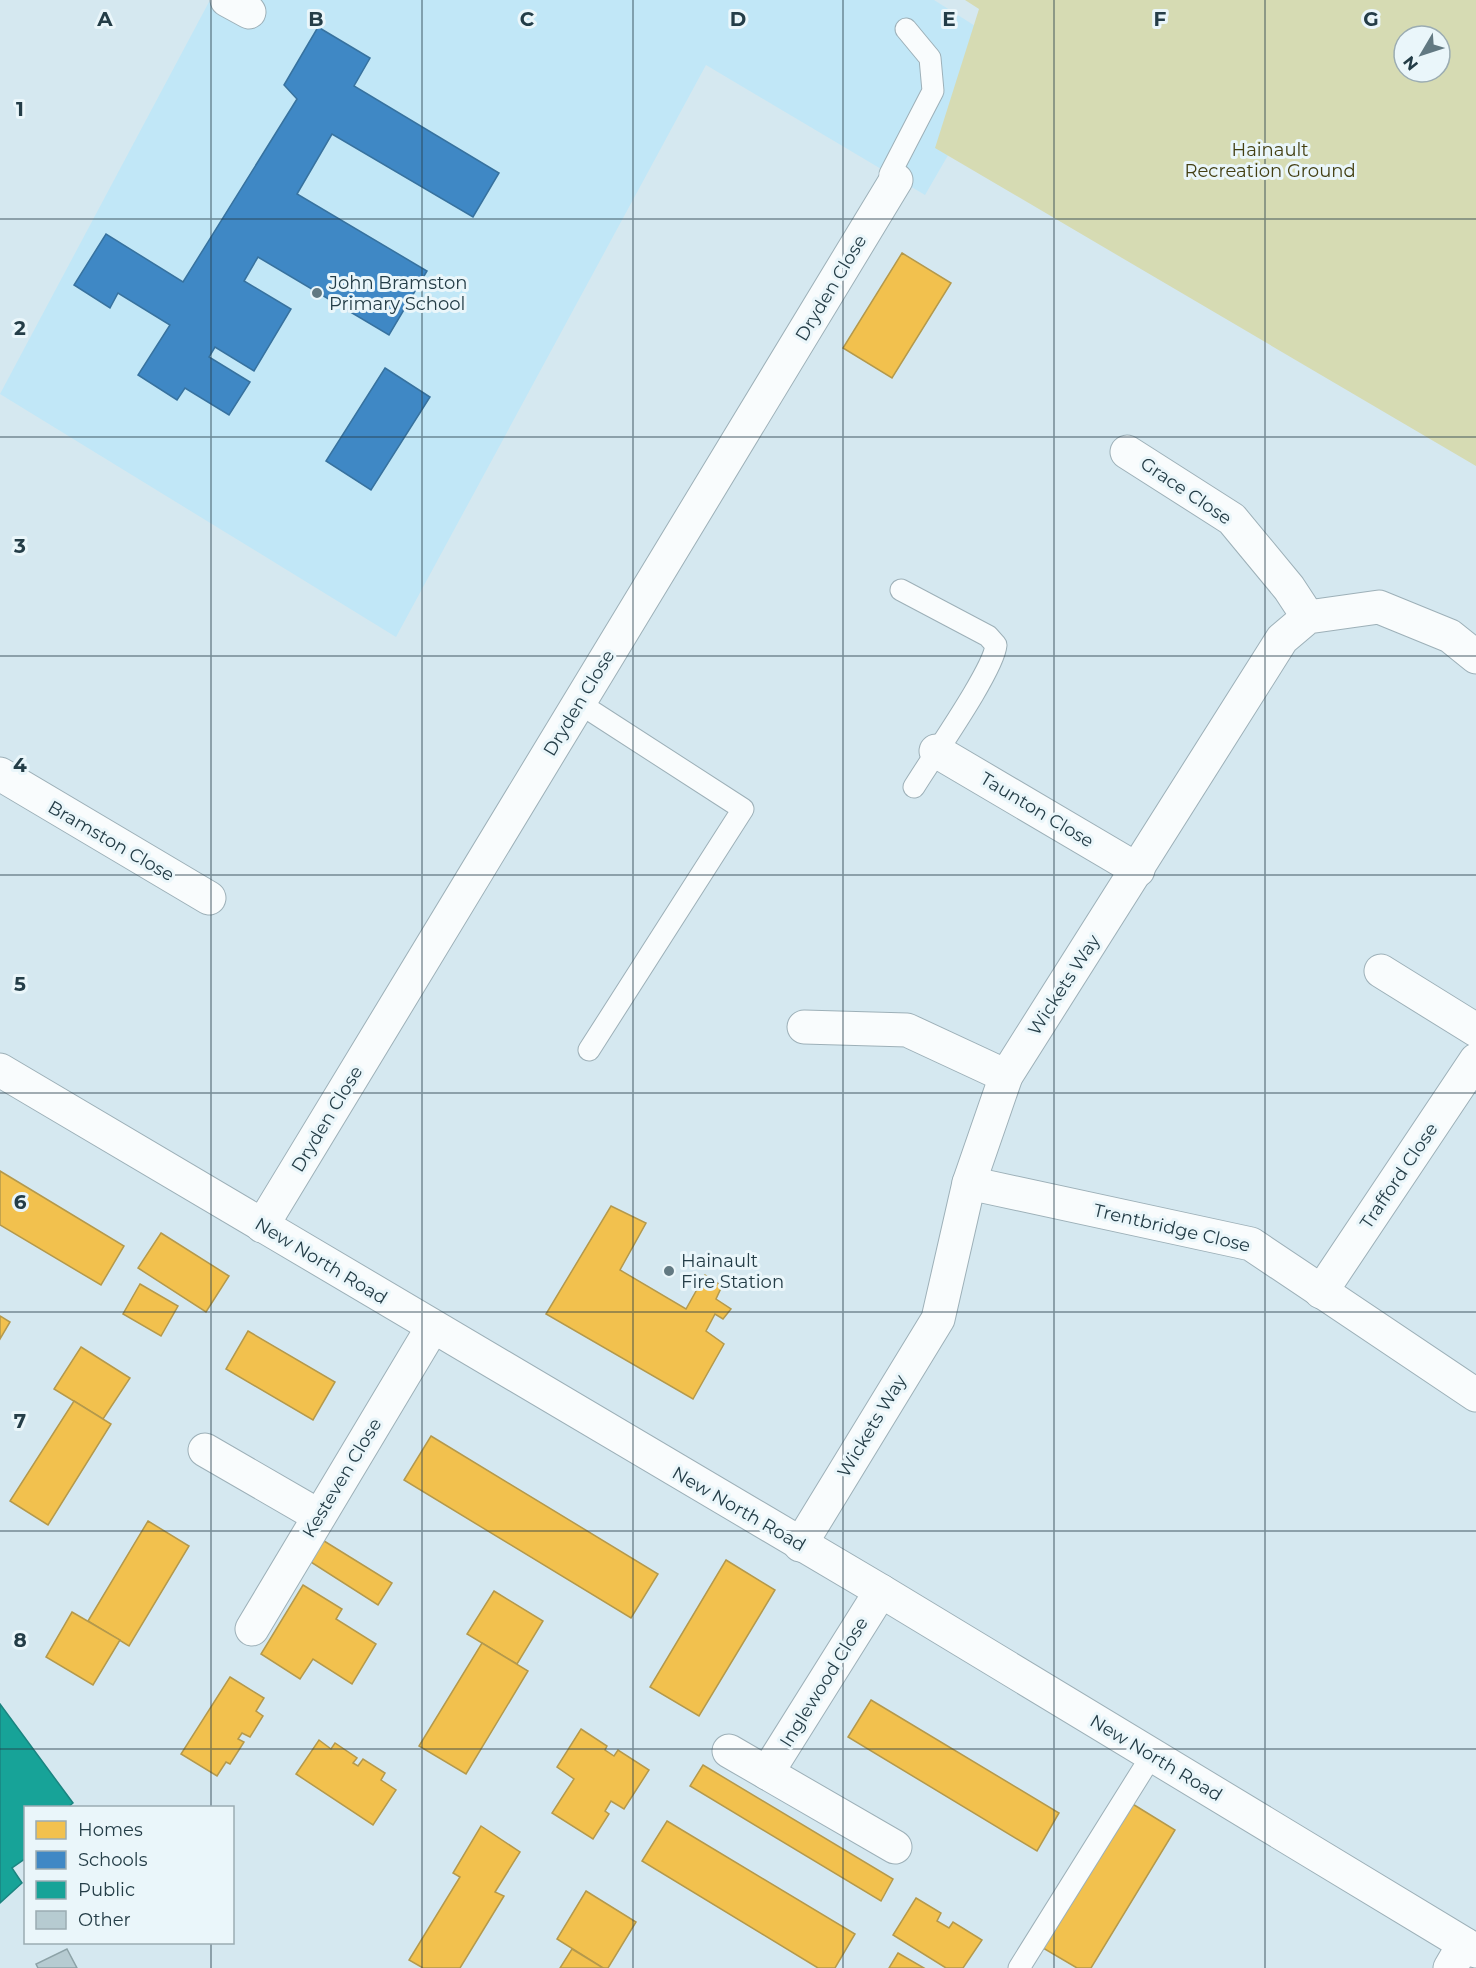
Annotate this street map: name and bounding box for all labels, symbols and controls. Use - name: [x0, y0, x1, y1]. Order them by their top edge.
- text: A: [96, 7, 113, 31]
- text: B: [308, 7, 324, 31]
- text: C: [520, 7, 535, 31]
- text: D: [730, 7, 746, 31]
- text: E: [942, 7, 956, 31]
- text: F: [1154, 7, 1167, 31]
- text: G: [1363, 7, 1379, 31]
- north arrow: [1392, 24, 1452, 84]
- text: N: [1399, 52, 1422, 74]
- text: 1: [16, 97, 24, 121]
- park label: Hainault Recreation Ground: [1184, 139, 1356, 182]
- street label: Dryden Close: [791, 231, 871, 345]
- place label: John Bramston Primary School: [328, 272, 467, 315]
- marker: John Bramston Primary School: [310, 286, 324, 300]
- text: 2: [14, 316, 26, 340]
- street label: Grace Close: [1136, 452, 1236, 530]
- text: 3: [13, 534, 26, 558]
- street label: Dryden Close: [539, 646, 619, 760]
- text: 4: [13, 753, 27, 777]
- street label: Taunton Close: [976, 768, 1098, 853]
- street label: Bramston Close: [44, 796, 178, 886]
- street label: Wickets Way: [1023, 930, 1105, 1039]
- text: 5: [14, 972, 26, 996]
- street label: Dryden Close: [287, 1062, 367, 1176]
- street label: Trafford Close: [1355, 1119, 1443, 1233]
- text: 6: [14, 1190, 27, 1214]
- street label: Trentbridge Close: [1091, 1199, 1253, 1257]
- street label: New North Road: [251, 1213, 391, 1309]
- place label: Hainault Fire Station: [681, 1250, 784, 1293]
- marker: Hainault Fire Station: [662, 1264, 676, 1278]
- street label: Wickets Way: [833, 1371, 911, 1481]
- text: 7: [14, 1409, 26, 1433]
- street label: Kesteven Close: [298, 1414, 386, 1542]
- street label: New North Road: [668, 1462, 810, 1556]
- street label: Inglewood Close: [775, 1613, 873, 1751]
- text: 8: [13, 1628, 27, 1652]
- street label: New North Road: [1086, 1710, 1226, 1806]
- legend: [24, 1806, 234, 1944]
- text: Homes: [78, 1819, 143, 1841]
- text: Schools: [78, 1849, 148, 1871]
- text: Public: [78, 1879, 135, 1901]
- text: Other: [78, 1909, 131, 1931]

